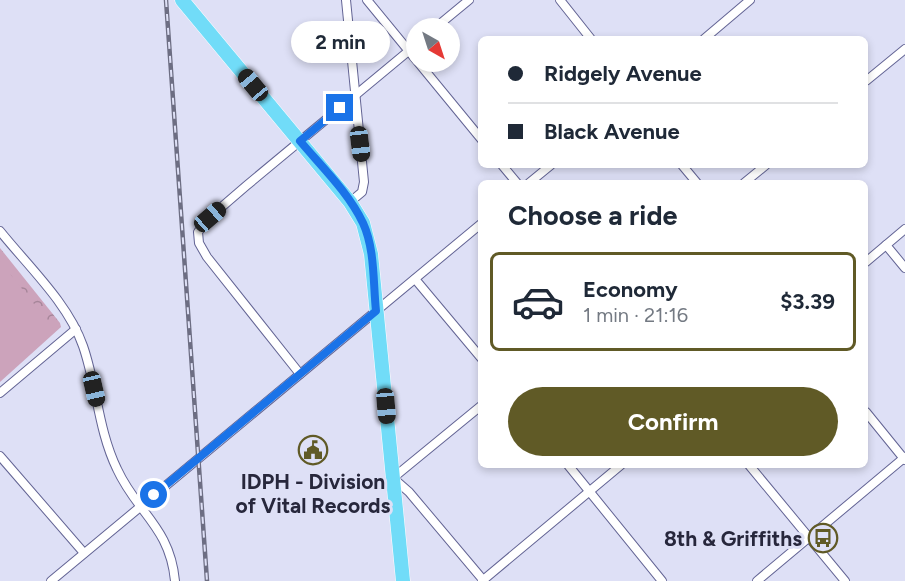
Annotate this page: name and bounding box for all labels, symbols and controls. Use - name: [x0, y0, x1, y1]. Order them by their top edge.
- north arrow: [406, 18, 460, 72]
- map controls: [406, 18, 460, 72]
- callout: 2 min: [290, 21, 389, 63]
- text: 2 min: [315, 30, 366, 54]
- text: Ridgely Avenue: [544, 60, 702, 87]
- car: [235, 65, 271, 105]
- route end: [326, 94, 353, 121]
- text: Black Avenue: [544, 118, 680, 145]
- car: [349, 125, 371, 163]
- car: [191, 198, 229, 236]
- text: Choose a ride: [508, 199, 677, 232]
- icon: car: [511, 275, 565, 329]
- text: Economy: [583, 276, 678, 303]
- text: $3.39: [780, 288, 835, 315]
- text: 1 min · 21:16: [583, 303, 688, 327]
- car: [81, 369, 107, 409]
- car: [375, 387, 397, 425]
- button: Confirm: [508, 387, 838, 456]
- public building icon: IDPH - Division of Vital Records: [297, 434, 329, 466]
- place label: IDPH - Division of Vital Records: [236, 469, 391, 518]
- route start: [140, 481, 167, 508]
- bus stop icon: 8th & Griffiths: [807, 522, 839, 554]
- place label: 8th & Griffiths: [664, 526, 802, 551]

